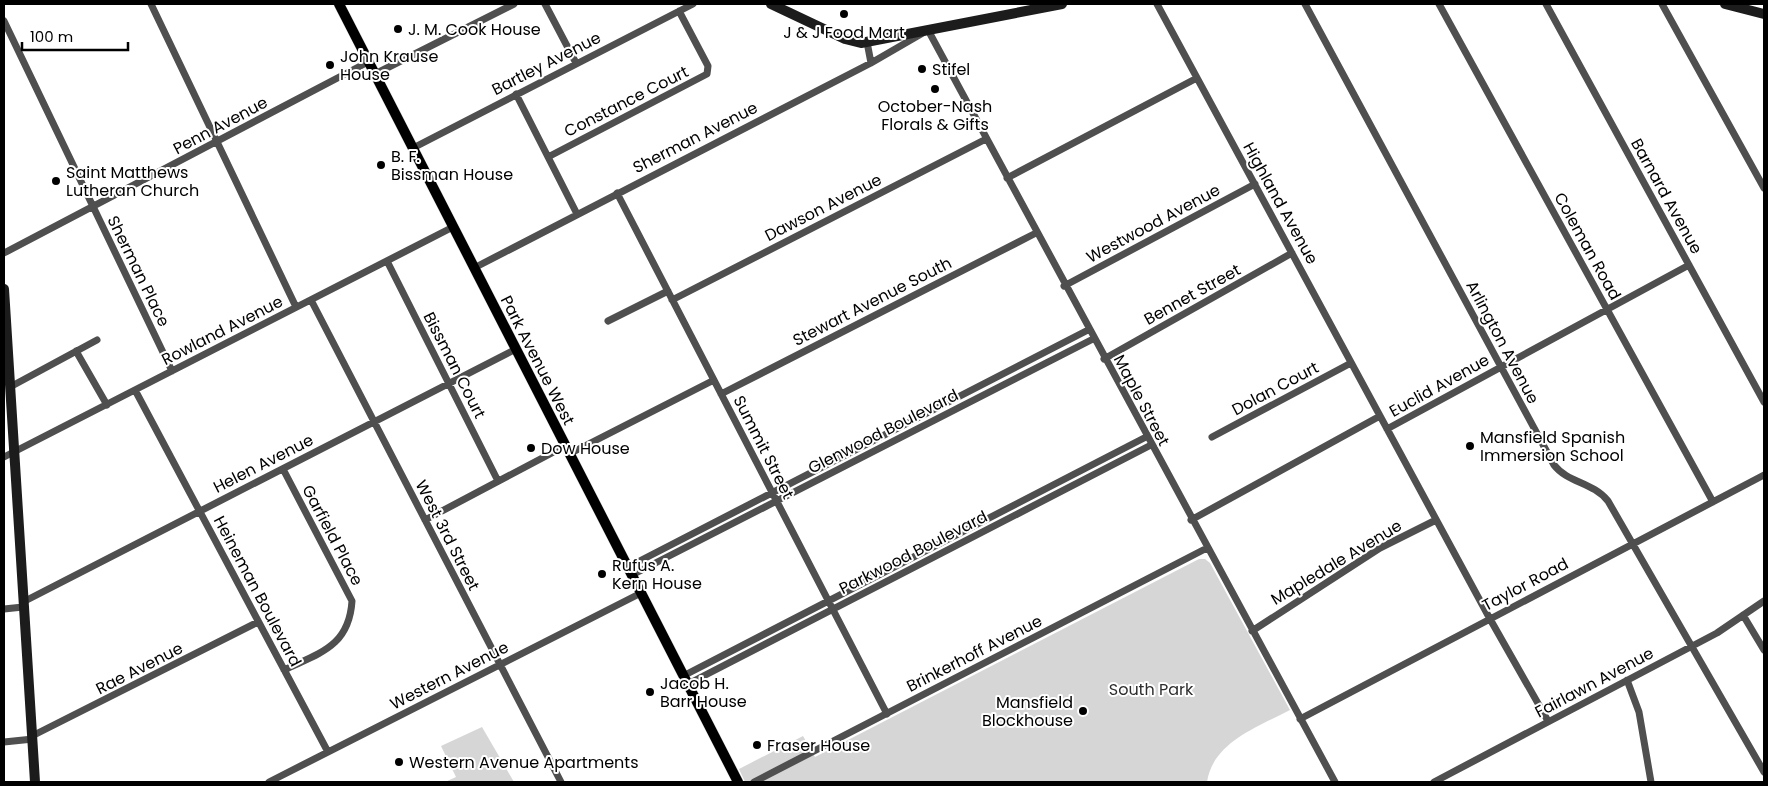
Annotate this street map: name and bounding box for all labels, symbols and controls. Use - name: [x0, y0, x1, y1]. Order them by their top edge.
- marker: J & J Food Mart: [838, 8, 850, 20]
- place label: J. M. Cook House: [408, 18, 541, 41]
- scale bar: [22, 20, 129, 52]
- place label: J & J Food Mart: [783, 21, 905, 44]
- marker: J. M. Cook House: [392, 23, 404, 35]
- text: 100 m: [30, 26, 73, 47]
- street label: Bartley Avenue: [488, 26, 605, 101]
- place label: John Krause House: [340, 45, 438, 86]
- place label: Stifel: [932, 58, 970, 81]
- marker: John Krause House: [324, 59, 336, 71]
- street label: Constance Court: [560, 60, 692, 143]
- marker: Stifel: [916, 63, 928, 75]
- marker: October-Nash Florals & Gifts: [929, 83, 941, 95]
- street label: Penn Avenue: [169, 91, 272, 160]
- place label: October-Nash Florals & Gifts: [878, 95, 992, 136]
- street label: Sherman Avenue: [629, 96, 762, 179]
- street label: Barnard Avenue: [1625, 134, 1708, 258]
- street label: Highland Avenue: [1237, 138, 1324, 268]
- place label: B. F. Bissman House: [391, 145, 513, 186]
- marker: B. F. Bissman House: [375, 159, 387, 171]
- place label: Saint Matthews Lutheran Church: [66, 161, 199, 202]
- street label: Dawson Avenue: [761, 168, 886, 247]
- marker: Saint Matthews Lutheran Church: [50, 175, 62, 187]
- street label: Westwood Avenue: [1082, 178, 1224, 268]
- street label: Coleman Road: [1548, 188, 1627, 304]
- street label: Sherman Place: [102, 212, 175, 331]
- street label: Stewart Avenue South: [789, 251, 956, 352]
- street label: Bennet Street: [1140, 258, 1245, 330]
- street label: Arlington Avenue: [1460, 277, 1545, 408]
- street label: Rowland Avenue: [158, 290, 287, 371]
- street label: Park Avenue West: [495, 291, 580, 429]
- street label: Bissman Court: [418, 308, 491, 423]
- street label: Euclid Avenue: [1385, 348, 1494, 422]
- street label: Maple Street: [1108, 351, 1175, 450]
- street label: Dolan Court: [1228, 356, 1323, 421]
- street label: Glenwood Boulevard: [804, 384, 962, 479]
- street label: Summit Street: [728, 391, 800, 503]
- place label: Mansfield Spanish Immersion School: [1480, 426, 1625, 467]
- street label: Helen Avenue: [209, 428, 317, 499]
- place label: Dow House: [541, 437, 630, 460]
- marker: Mansfield Spanish Immersion School: [1464, 440, 1476, 452]
- marker: Dow House: [525, 442, 537, 454]
- street label: West 3rd Street: [410, 476, 485, 595]
- street label: Garfield Place: [296, 481, 369, 590]
- street label: Parkwood Boulevard: [835, 505, 991, 600]
- street label: Heineman Boulevard: [208, 512, 307, 671]
- street label: Mapledale Avenue: [1266, 514, 1406, 611]
- street label: Taylor Road: [1478, 552, 1572, 617]
- place label: Rufus A. Kern House: [612, 554, 702, 595]
- marker: Rufus A. Kern House: [596, 568, 608, 580]
- street label: Brinkerhoff Avenue: [902, 609, 1046, 698]
- street label: Western Avenue: [386, 636, 513, 715]
- street label: Rae Avenue: [92, 637, 187, 700]
- street label: Fairlawn Avenue: [1531, 641, 1658, 723]
- place label: Jacob H. Barr House: [660, 672, 747, 713]
- park label: South Park: [1109, 678, 1194, 701]
- marker: Jacob H. Barr House: [644, 686, 656, 698]
- place label: Mansfield Blockhouse: [982, 691, 1073, 732]
- marker: Mansfield Blockhouse: [1077, 705, 1089, 717]
- place label: Fraser House: [767, 734, 870, 757]
- marker: Fraser House: [751, 739, 763, 751]
- place label: Western Avenue Apartments: [409, 751, 639, 774]
- marker: Western Avenue Apartments: [393, 756, 405, 768]

